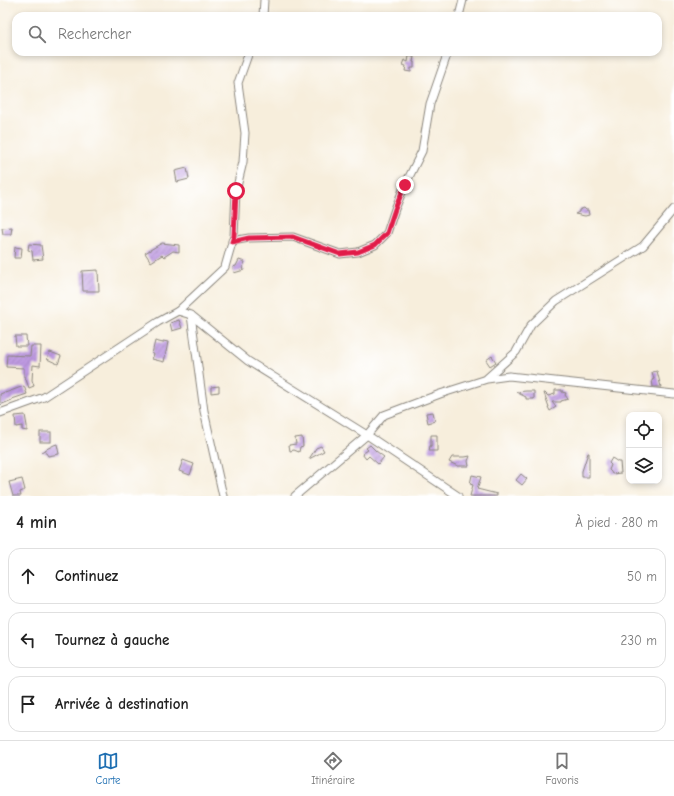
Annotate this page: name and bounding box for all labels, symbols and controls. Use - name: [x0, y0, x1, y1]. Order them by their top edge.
- search box: [12, 12, 662, 56]
- icon: search: [26, 23, 48, 45]
- text: Rechercher: [58, 25, 131, 43]
- route end: [396, 176, 414, 194]
- route start: [227, 182, 245, 200]
- map controls: [626, 412, 662, 484]
- button: locate: [626, 412, 662, 448]
- button: layers: [626, 448, 662, 484]
- text: 4 min: [16, 513, 57, 532]
- text: À pied · 280 m: [575, 515, 658, 530]
- icon: ahead: [17, 565, 39, 587]
- text: Continuez: [55, 567, 118, 585]
- text: 50 m: [627, 569, 657, 584]
- icon: left: [17, 629, 39, 651]
- text: Tournez à gauche: [55, 631, 169, 649]
- text: 230 m: [621, 633, 657, 648]
- icon: arrive: [17, 693, 39, 715]
- text: Arrivée à destination: [55, 695, 189, 713]
- tab: Carte: [95, 750, 121, 787]
- tab: Itinéraire: [311, 750, 355, 787]
- tab: Favoris: [546, 750, 579, 787]

